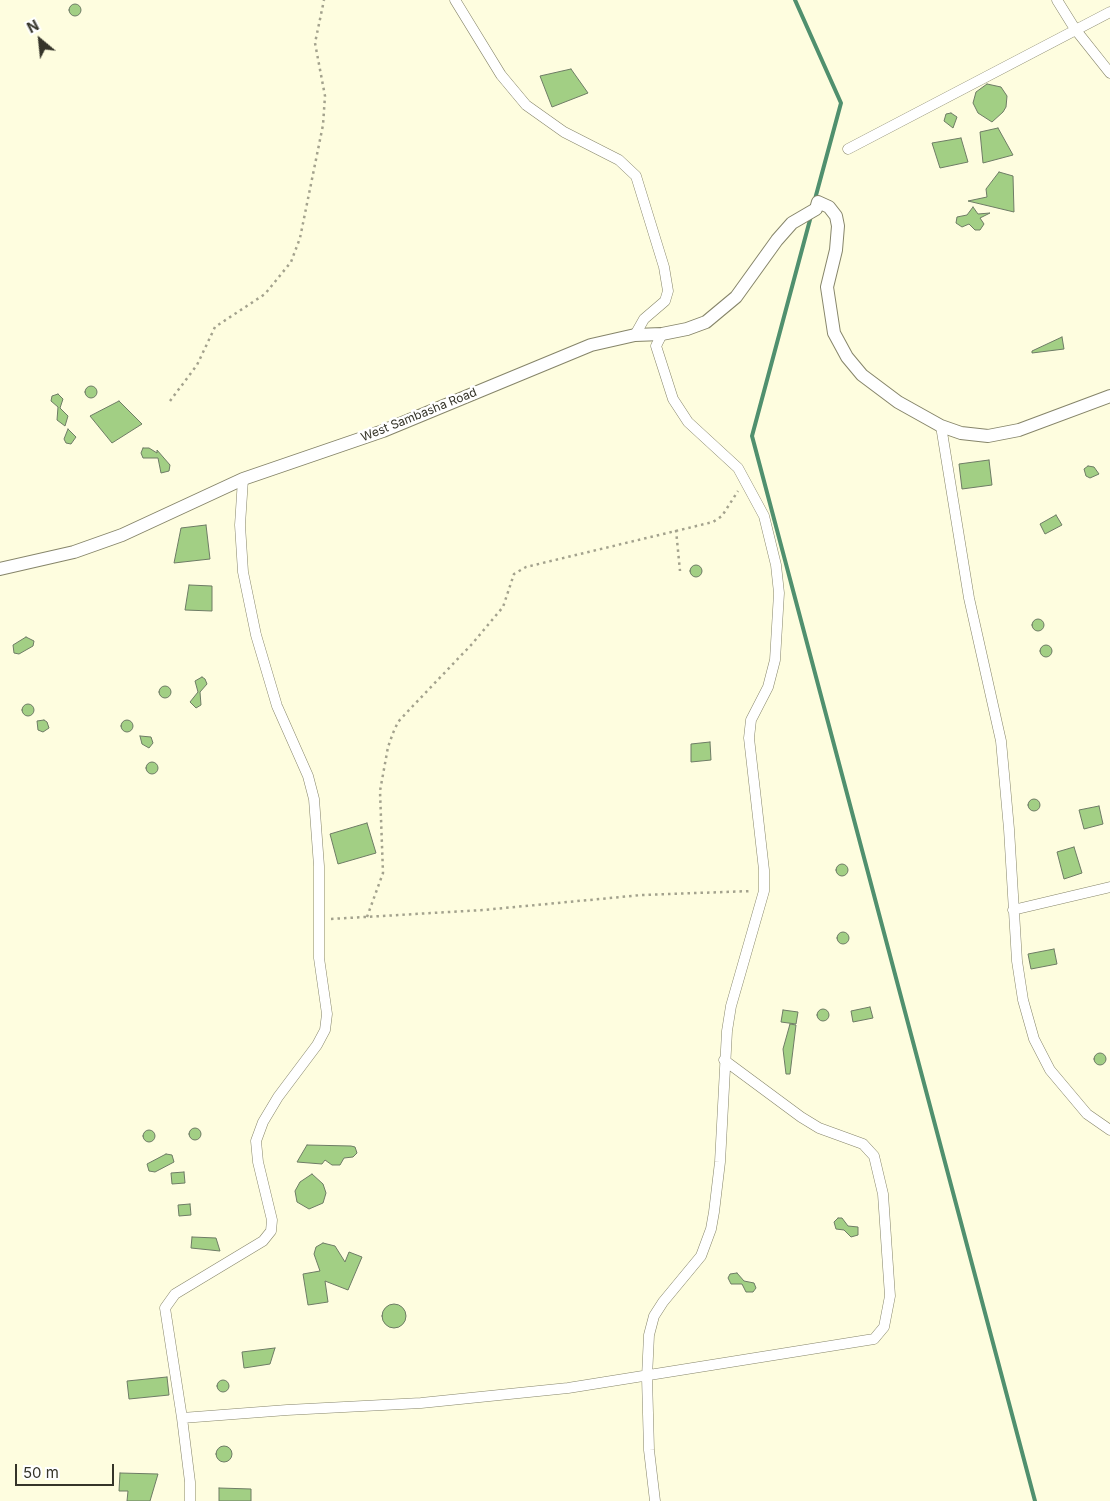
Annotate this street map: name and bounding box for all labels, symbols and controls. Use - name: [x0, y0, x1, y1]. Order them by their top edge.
- north arrow: [15, 15, 65, 65]
- text: N: [24, 16, 41, 36]
- street label: West Sambasha Road: [359, 385, 479, 445]
- scale bar: [18, 1454, 116, 1486]
- text: 50 m: [23, 1463, 59, 1482]

